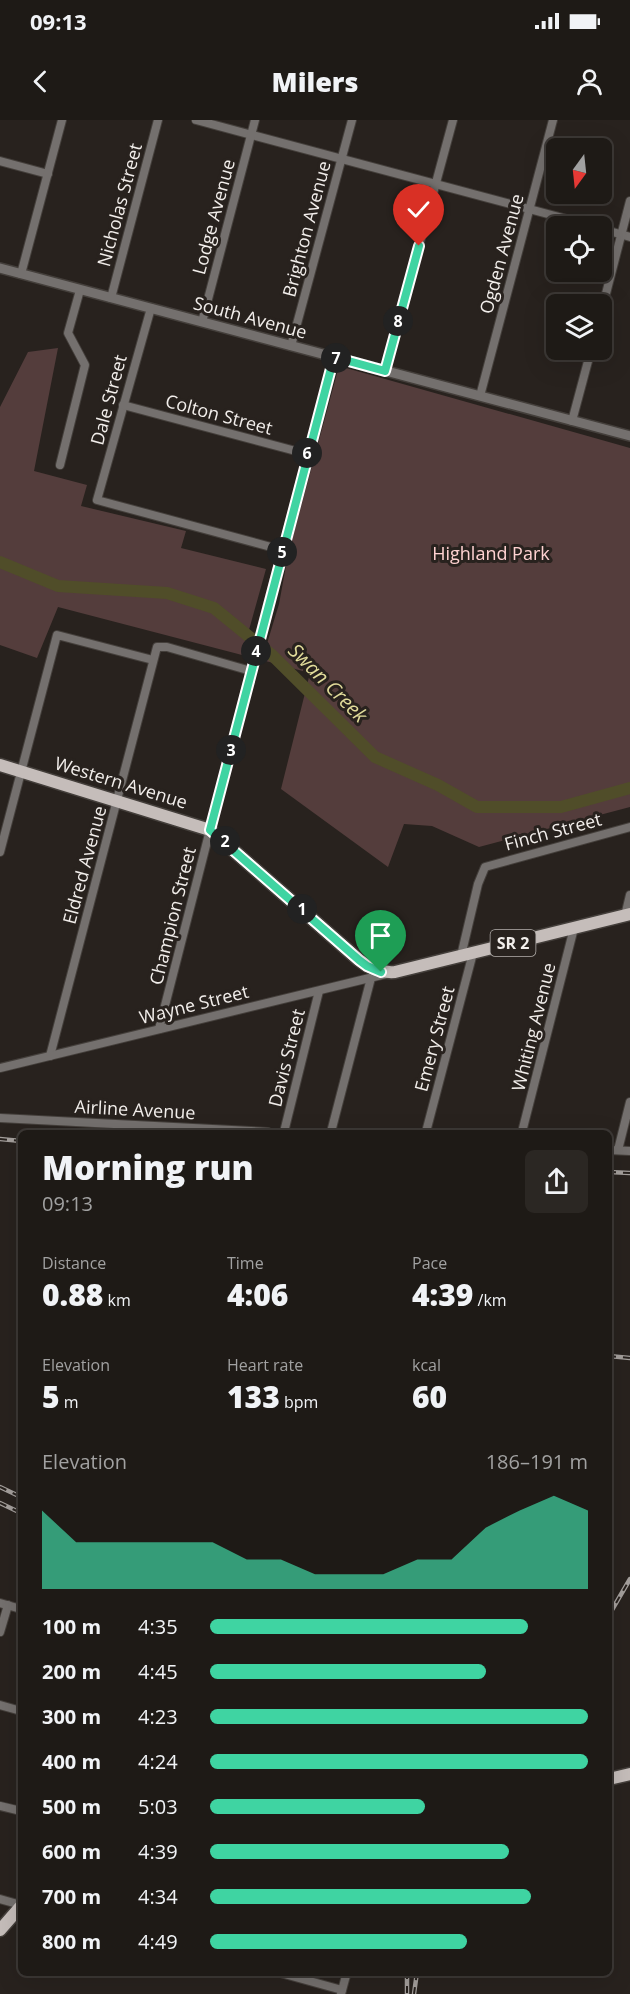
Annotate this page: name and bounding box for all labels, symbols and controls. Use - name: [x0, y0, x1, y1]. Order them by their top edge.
- text: 09:13: [30, 6, 87, 36]
- text: Milers: [272, 63, 358, 100]
- icon: back: [24, 65, 57, 98]
- icon: person: [573, 65, 606, 98]
- north arrow: [546, 138, 612, 204]
- map controls: [546, 138, 612, 360]
- street label: Nicholas Street: [91, 140, 147, 269]
- street label: Lodge Avenue: [186, 156, 240, 277]
- street label: Brighton Avenue: [276, 158, 336, 299]
- pin: [393, 184, 444, 246]
- street label: Ogden Avenue: [473, 191, 529, 316]
- icon: check: [402, 193, 435, 226]
- button: locate: [546, 216, 612, 282]
- street label: South Avenue: [191, 290, 310, 344]
- button: layers: [546, 294, 612, 360]
- pin: 8: [383, 306, 413, 336]
- text: 8: [393, 310, 403, 332]
- pin: 7: [321, 343, 351, 373]
- text: 7: [331, 347, 341, 369]
- street label: Dale Street: [84, 352, 132, 448]
- street label: Colton Street: [163, 388, 275, 440]
- pin: 6: [292, 438, 322, 468]
- text: 6: [302, 442, 312, 464]
- pin: 5: [267, 537, 297, 567]
- text: 5: [277, 541, 287, 563]
- park label: Highland Park: [432, 541, 550, 565]
- pin: 4: [241, 636, 271, 666]
- water label: Swan Creek: [283, 637, 375, 729]
- text: 4: [251, 640, 261, 662]
- pin: 3: [216, 735, 246, 765]
- text: 3: [226, 739, 236, 761]
- street label: Western Avenue: [52, 750, 191, 814]
- street label: Eldred Avenue: [57, 803, 111, 926]
- street label: Finch Street: [502, 807, 604, 855]
- pin: 2: [210, 826, 240, 856]
- text: 2: [220, 830, 230, 852]
- street label: Champion Street: [143, 844, 201, 987]
- pin: 1: [287, 894, 317, 924]
- text: 1: [297, 898, 307, 920]
- pin: [355, 910, 406, 972]
- icon: arrive: [364, 919, 397, 952]
- road number: SR 2: [490, 930, 536, 956]
- street label: Whiting Avenue: [506, 960, 561, 1093]
- street label: Wayne Street: [137, 979, 251, 1029]
- street label: Emery Street: [408, 983, 460, 1094]
- street label: Davis Street: [262, 1006, 310, 1109]
- street label: Airline Avenue: [74, 1094, 196, 1124]
- text: Morning run: [42, 1145, 254, 1190]
- button: share: [525, 1150, 588, 1213]
- text: 09:13: [42, 1190, 93, 1217]
- text: Distance: [42, 1252, 106, 1274]
- text: Time: [227, 1252, 264, 1274]
- text: Pace: [412, 1252, 447, 1274]
- text: 0.88: [42, 1274, 103, 1315]
- text: 4:06: [227, 1274, 288, 1315]
- text: 4:39: [412, 1274, 473, 1315]
- text: km: [103, 1289, 131, 1311]
- text: /km: [473, 1289, 507, 1311]
- text: Elevation: [42, 1354, 110, 1376]
- text: Heart rate: [227, 1354, 303, 1376]
- text: kcal: [412, 1354, 441, 1376]
- text: 5: [42, 1376, 60, 1417]
- text: 133: [227, 1376, 280, 1417]
- text: 60: [412, 1376, 447, 1417]
- text: m: [60, 1391, 79, 1413]
- text: bpm: [280, 1391, 318, 1413]
- text: Elevation: [42, 1448, 127, 1475]
- text: 186–191 m: [486, 1448, 588, 1475]
- text: 100 m: [42, 1613, 101, 1640]
- text: 4:35: [138, 1613, 178, 1640]
- text: 200 m: [42, 1658, 101, 1685]
- text: 4:45: [138, 1658, 178, 1685]
- text: 300 m: [42, 1703, 101, 1730]
- text: 4:23: [138, 1703, 178, 1730]
- text: 400 m: [42, 1748, 101, 1775]
- text: 4:24: [138, 1748, 178, 1775]
- text: 500 m: [42, 1793, 101, 1820]
- text: 5:03: [138, 1793, 178, 1820]
- text: 600 m: [42, 1838, 101, 1865]
- text: 4:39: [138, 1838, 178, 1865]
- text: 700 m: [42, 1883, 101, 1910]
- text: 4:34: [138, 1883, 178, 1910]
- text: 800 m: [42, 1928, 101, 1955]
- text: 4:49: [138, 1928, 178, 1955]

